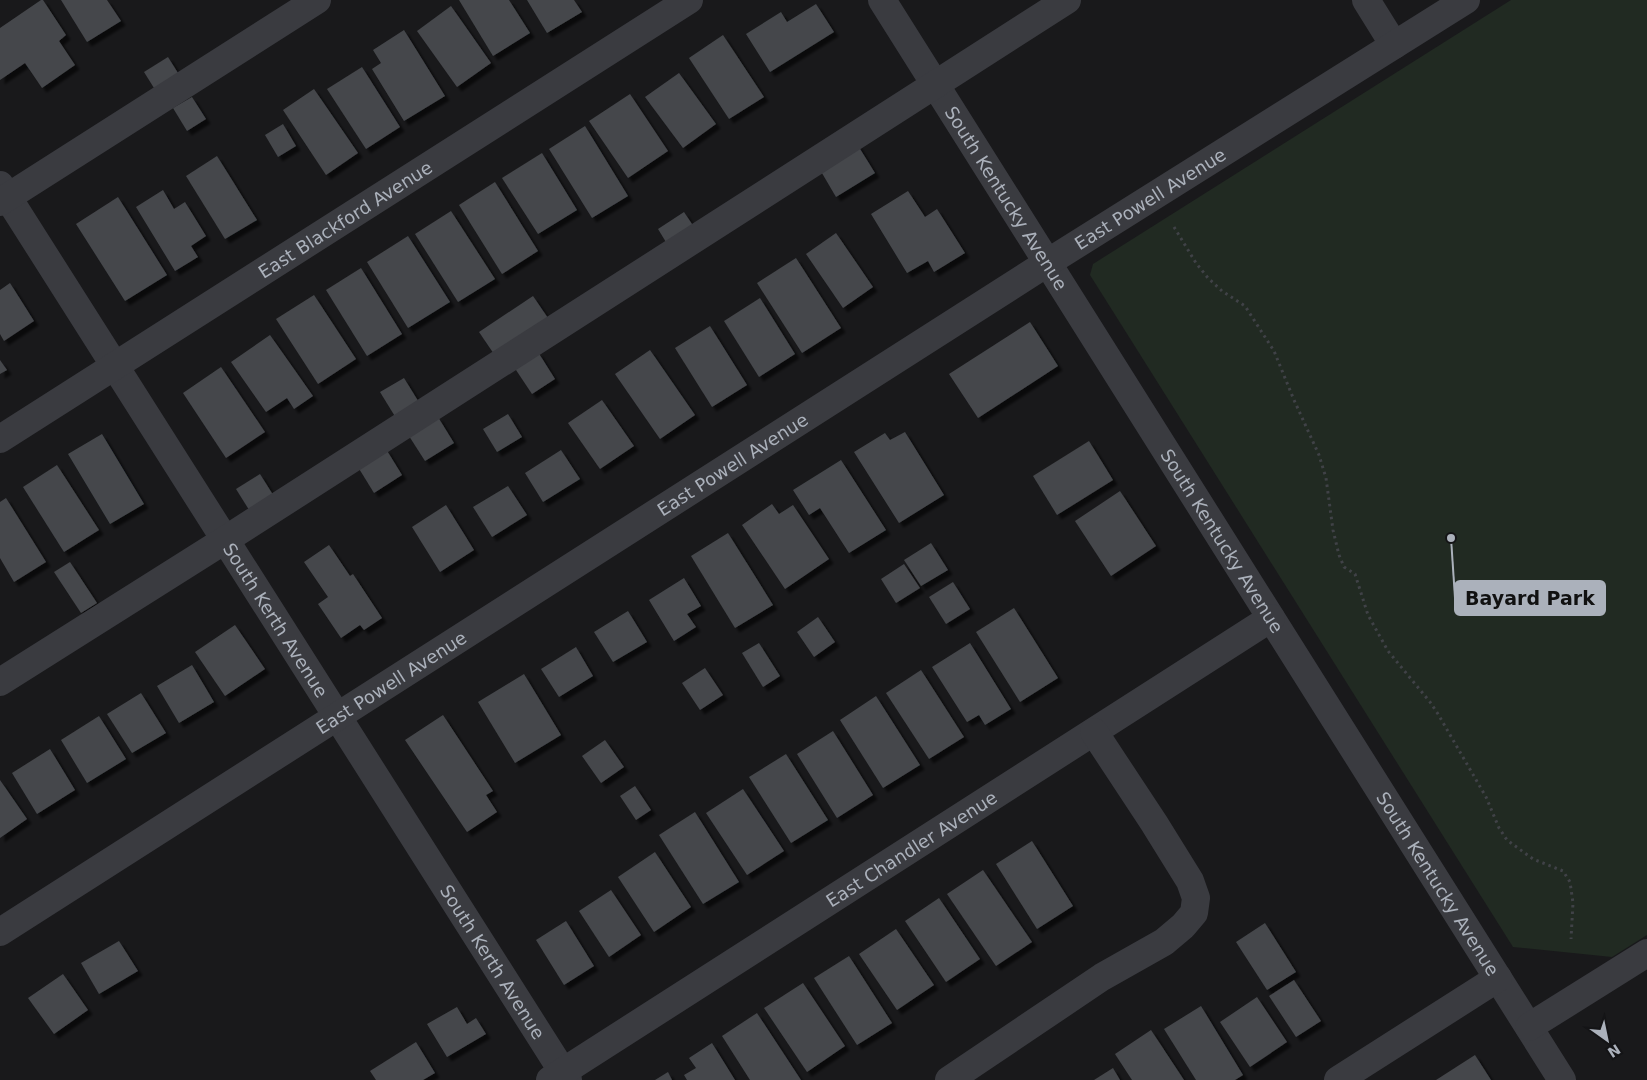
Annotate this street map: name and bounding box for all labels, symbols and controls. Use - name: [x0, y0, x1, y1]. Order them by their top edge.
- street label: South Kentucky Avenue: [941, 102, 1072, 294]
- street label: East Powell Avenue: [1071, 143, 1229, 254]
- street label: East Blackford Avenue: [254, 156, 436, 282]
- street label: East Powell Avenue: [653, 408, 811, 520]
- street label: South Kentucky Avenue: [1157, 445, 1288, 636]
- street label: South Kerth Avenue: [219, 539, 333, 701]
- callout: Bayard Park: [1455, 581, 1605, 615]
- text: Bayard Park: [1465, 587, 1595, 609]
- street label: East Powell Avenue: [312, 626, 470, 738]
- street label: East Chandler Avenue: [822, 786, 1000, 911]
- street label: South Kentucky Avenue: [1373, 788, 1504, 979]
- street label: South Kerth Avenue: [436, 881, 550, 1043]
- north arrow: [1582, 1015, 1632, 1065]
- text: N: [1605, 1041, 1623, 1061]

